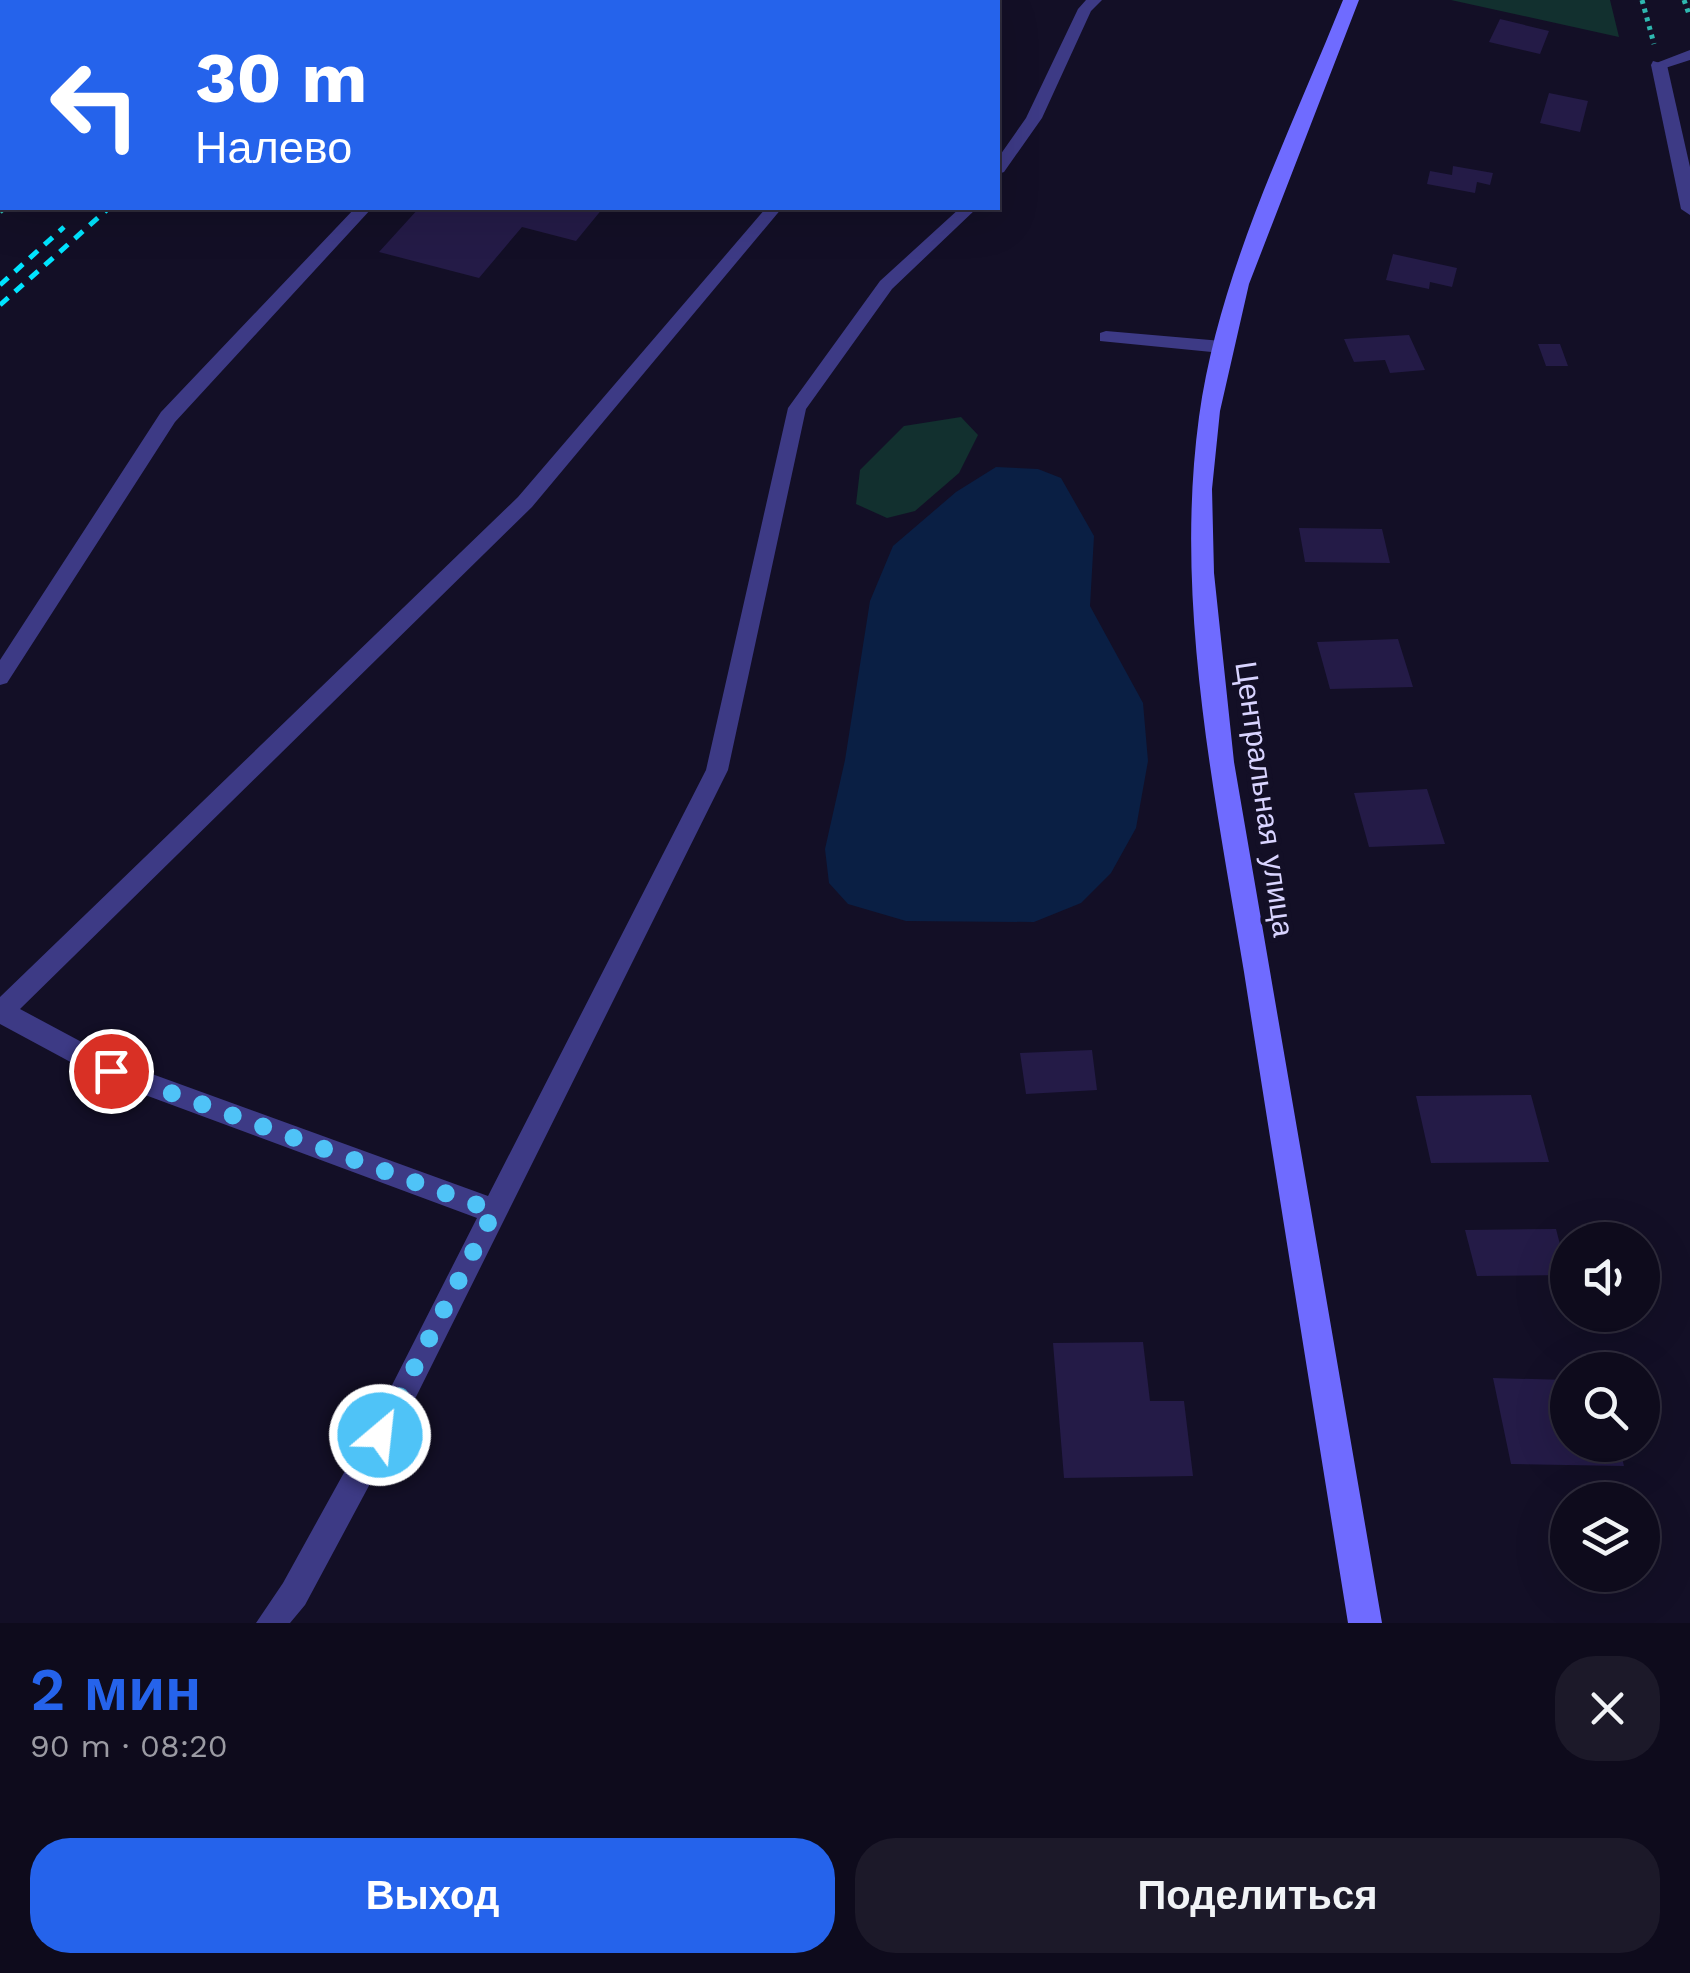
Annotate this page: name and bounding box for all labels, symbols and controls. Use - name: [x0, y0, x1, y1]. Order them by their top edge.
- text: 30 m: [195, 37, 367, 119]
- icon: left: [30, 40, 160, 170]
- text: Налево: [195, 121, 352, 174]
- street label: Центральная улица: [1228, 659, 1302, 939]
- pin: [69, 1029, 154, 1114]
- icon: arrive: [84, 1044, 139, 1099]
- map controls: [1550, 1222, 1660, 1592]
- button: sound: [1550, 1222, 1660, 1332]
- button: search: [1550, 1352, 1660, 1462]
- position arrow: [328, 1383, 432, 1487]
- button: layers: [1550, 1482, 1660, 1592]
- text: 2 мин: [30, 1654, 201, 1725]
- button: close: [1555, 1656, 1660, 1761]
- text: 90 m · 08:20: [30, 1727, 228, 1765]
- button: Выход: [30, 1838, 835, 1953]
- button: Поделиться: [855, 1838, 1660, 1953]

